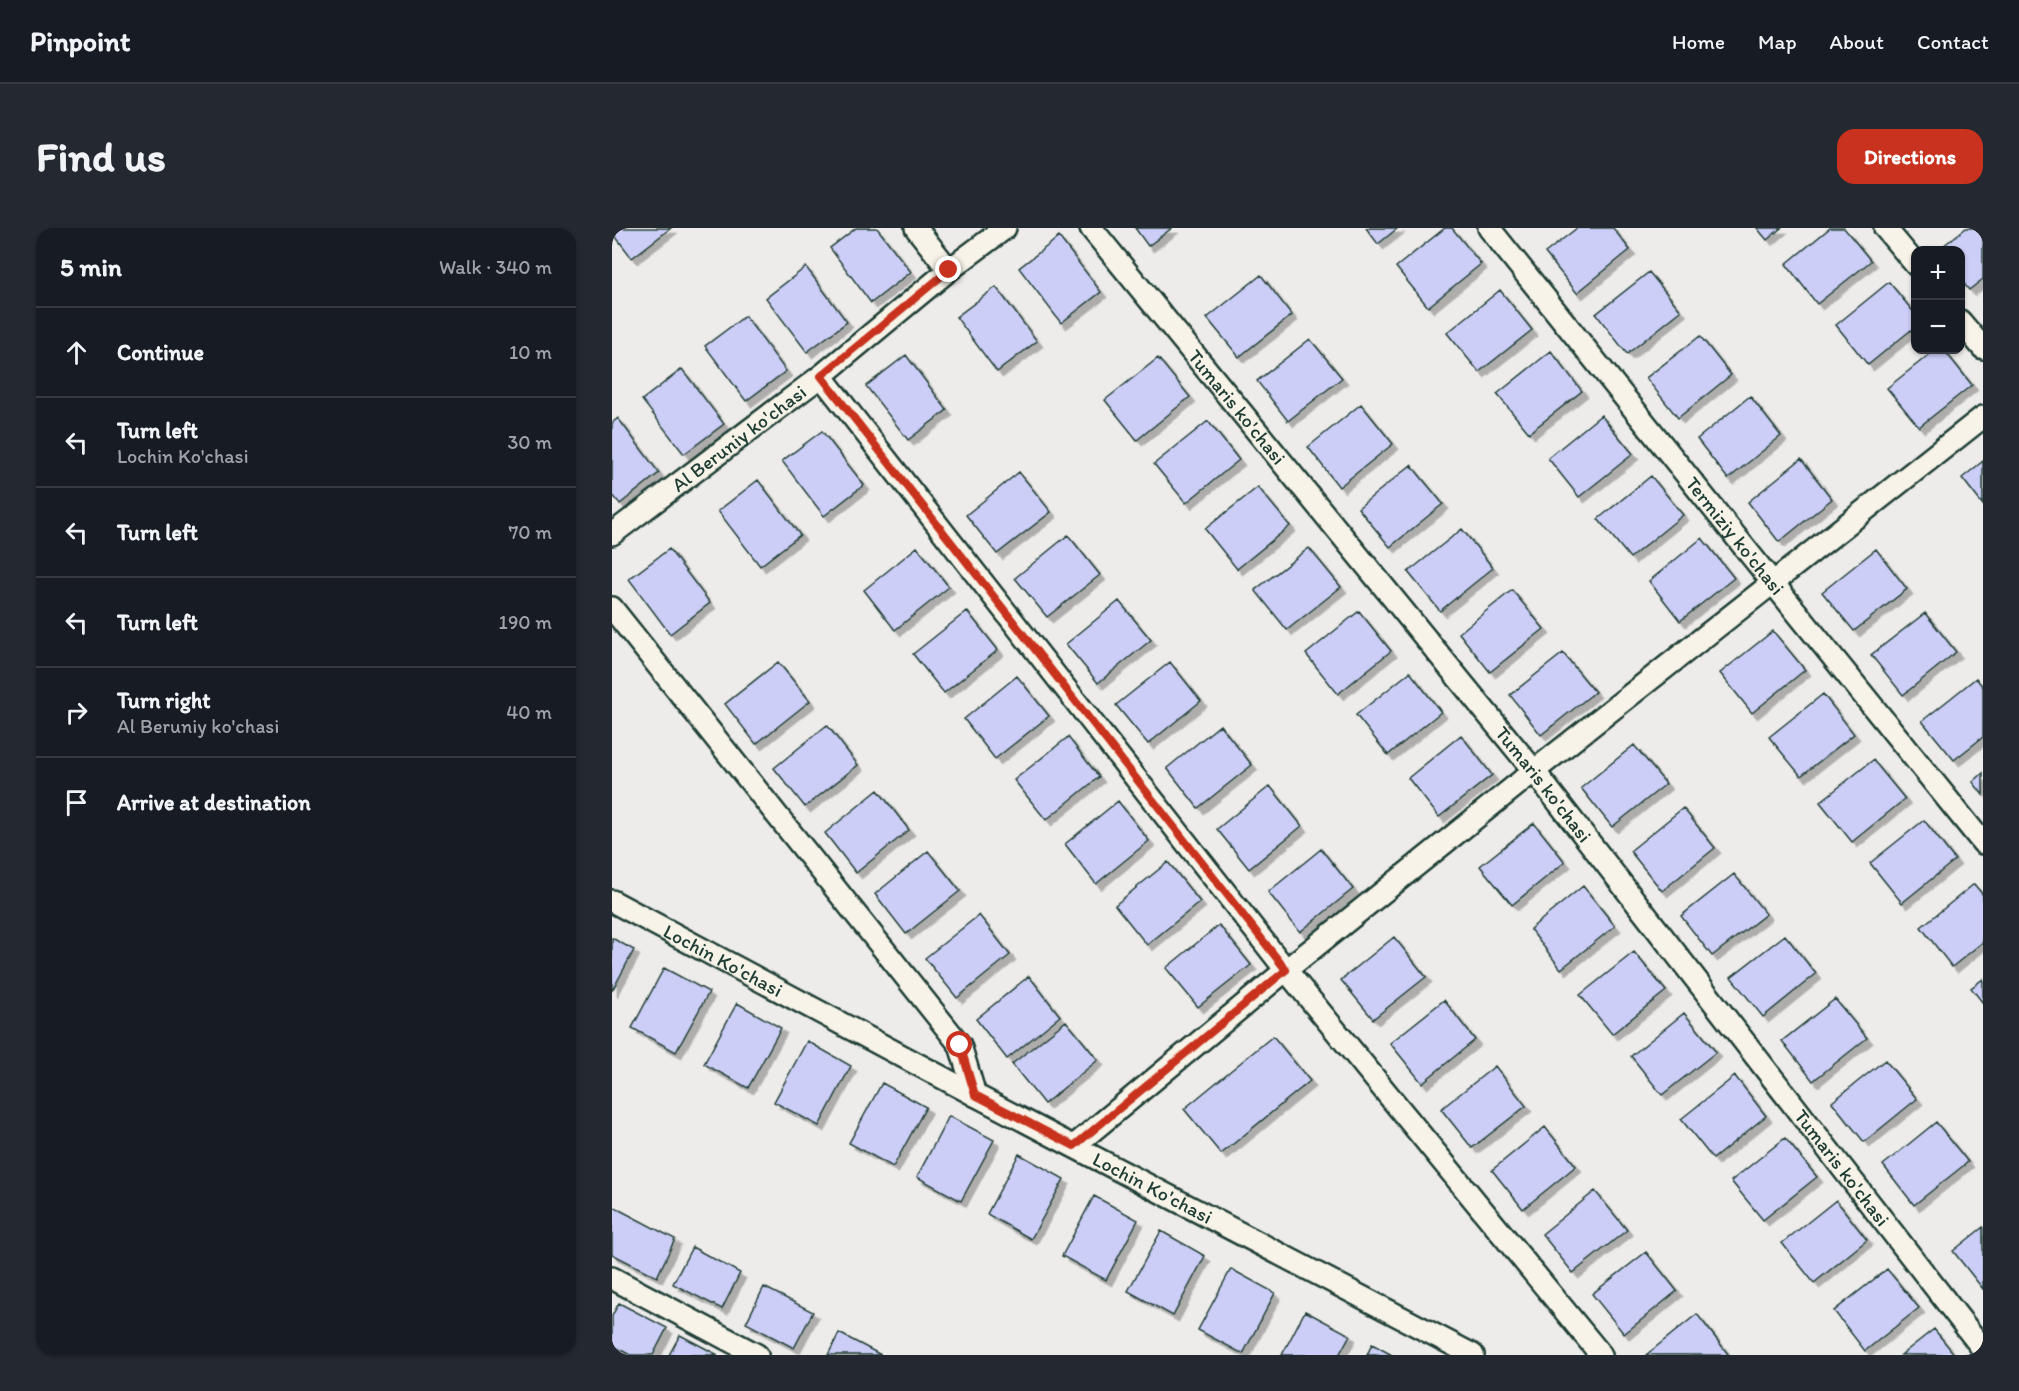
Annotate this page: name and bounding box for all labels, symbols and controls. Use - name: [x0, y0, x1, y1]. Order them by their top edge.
- text: Pinpoint: [30, 24, 131, 58]
- text: Home: [1672, 29, 1725, 54]
- text: Map: [1758, 29, 1797, 54]
- text: About: [1830, 29, 1884, 54]
- text: Contact: [1917, 29, 1989, 54]
- button: Directions: [1837, 129, 1983, 184]
- text: Find us: [36, 131, 166, 182]
- map controls: [1911, 246, 1965, 354]
- button: +: [1911, 246, 1965, 300]
- text: 5 min: [60, 251, 122, 283]
- text: Walk · 340 m: [439, 255, 552, 279]
- route end: [935, 256, 961, 282]
- button: −: [1911, 300, 1965, 354]
- icon: ahead: [60, 336, 93, 369]
- text: Continue: [117, 339, 204, 366]
- text: 10 m: [509, 340, 552, 364]
- street label: Tumaris ko'chasi: [1183, 345, 1291, 469]
- street label: Al Beruniy ko'chasi: [667, 380, 811, 497]
- text: Turn left: [117, 417, 198, 444]
- icon: left: [60, 426, 93, 459]
- text: 30 m: [507, 430, 552, 454]
- text: Lochin Ko'chasi: [117, 444, 249, 468]
- street label: Termiziy ko'chasi: [1681, 472, 1790, 600]
- icon: left: [60, 516, 93, 549]
- text: Turn left: [117, 519, 198, 546]
- text: 70 m: [508, 520, 552, 544]
- icon: left: [60, 606, 93, 639]
- text: Turn left: [117, 609, 198, 636]
- text: 190 m: [499, 610, 552, 634]
- text: Turn right: [117, 687, 211, 714]
- icon: right: [60, 696, 93, 729]
- text: 40 m: [506, 700, 552, 724]
- text: Al Beruniy ko'chasi: [117, 714, 279, 738]
- street label: Tumaris ko'chasi: [1490, 721, 1597, 847]
- icon: arrive: [60, 786, 93, 819]
- text: Arrive at destination: [117, 789, 311, 816]
- street label: Lochin Ko'chasi: [659, 919, 787, 1002]
- route start: [946, 1031, 972, 1057]
- street label: Tumaris ko'chasi: [1789, 1104, 1895, 1231]
- street label: Lochin Ko'chasi: [1089, 1147, 1217, 1229]

